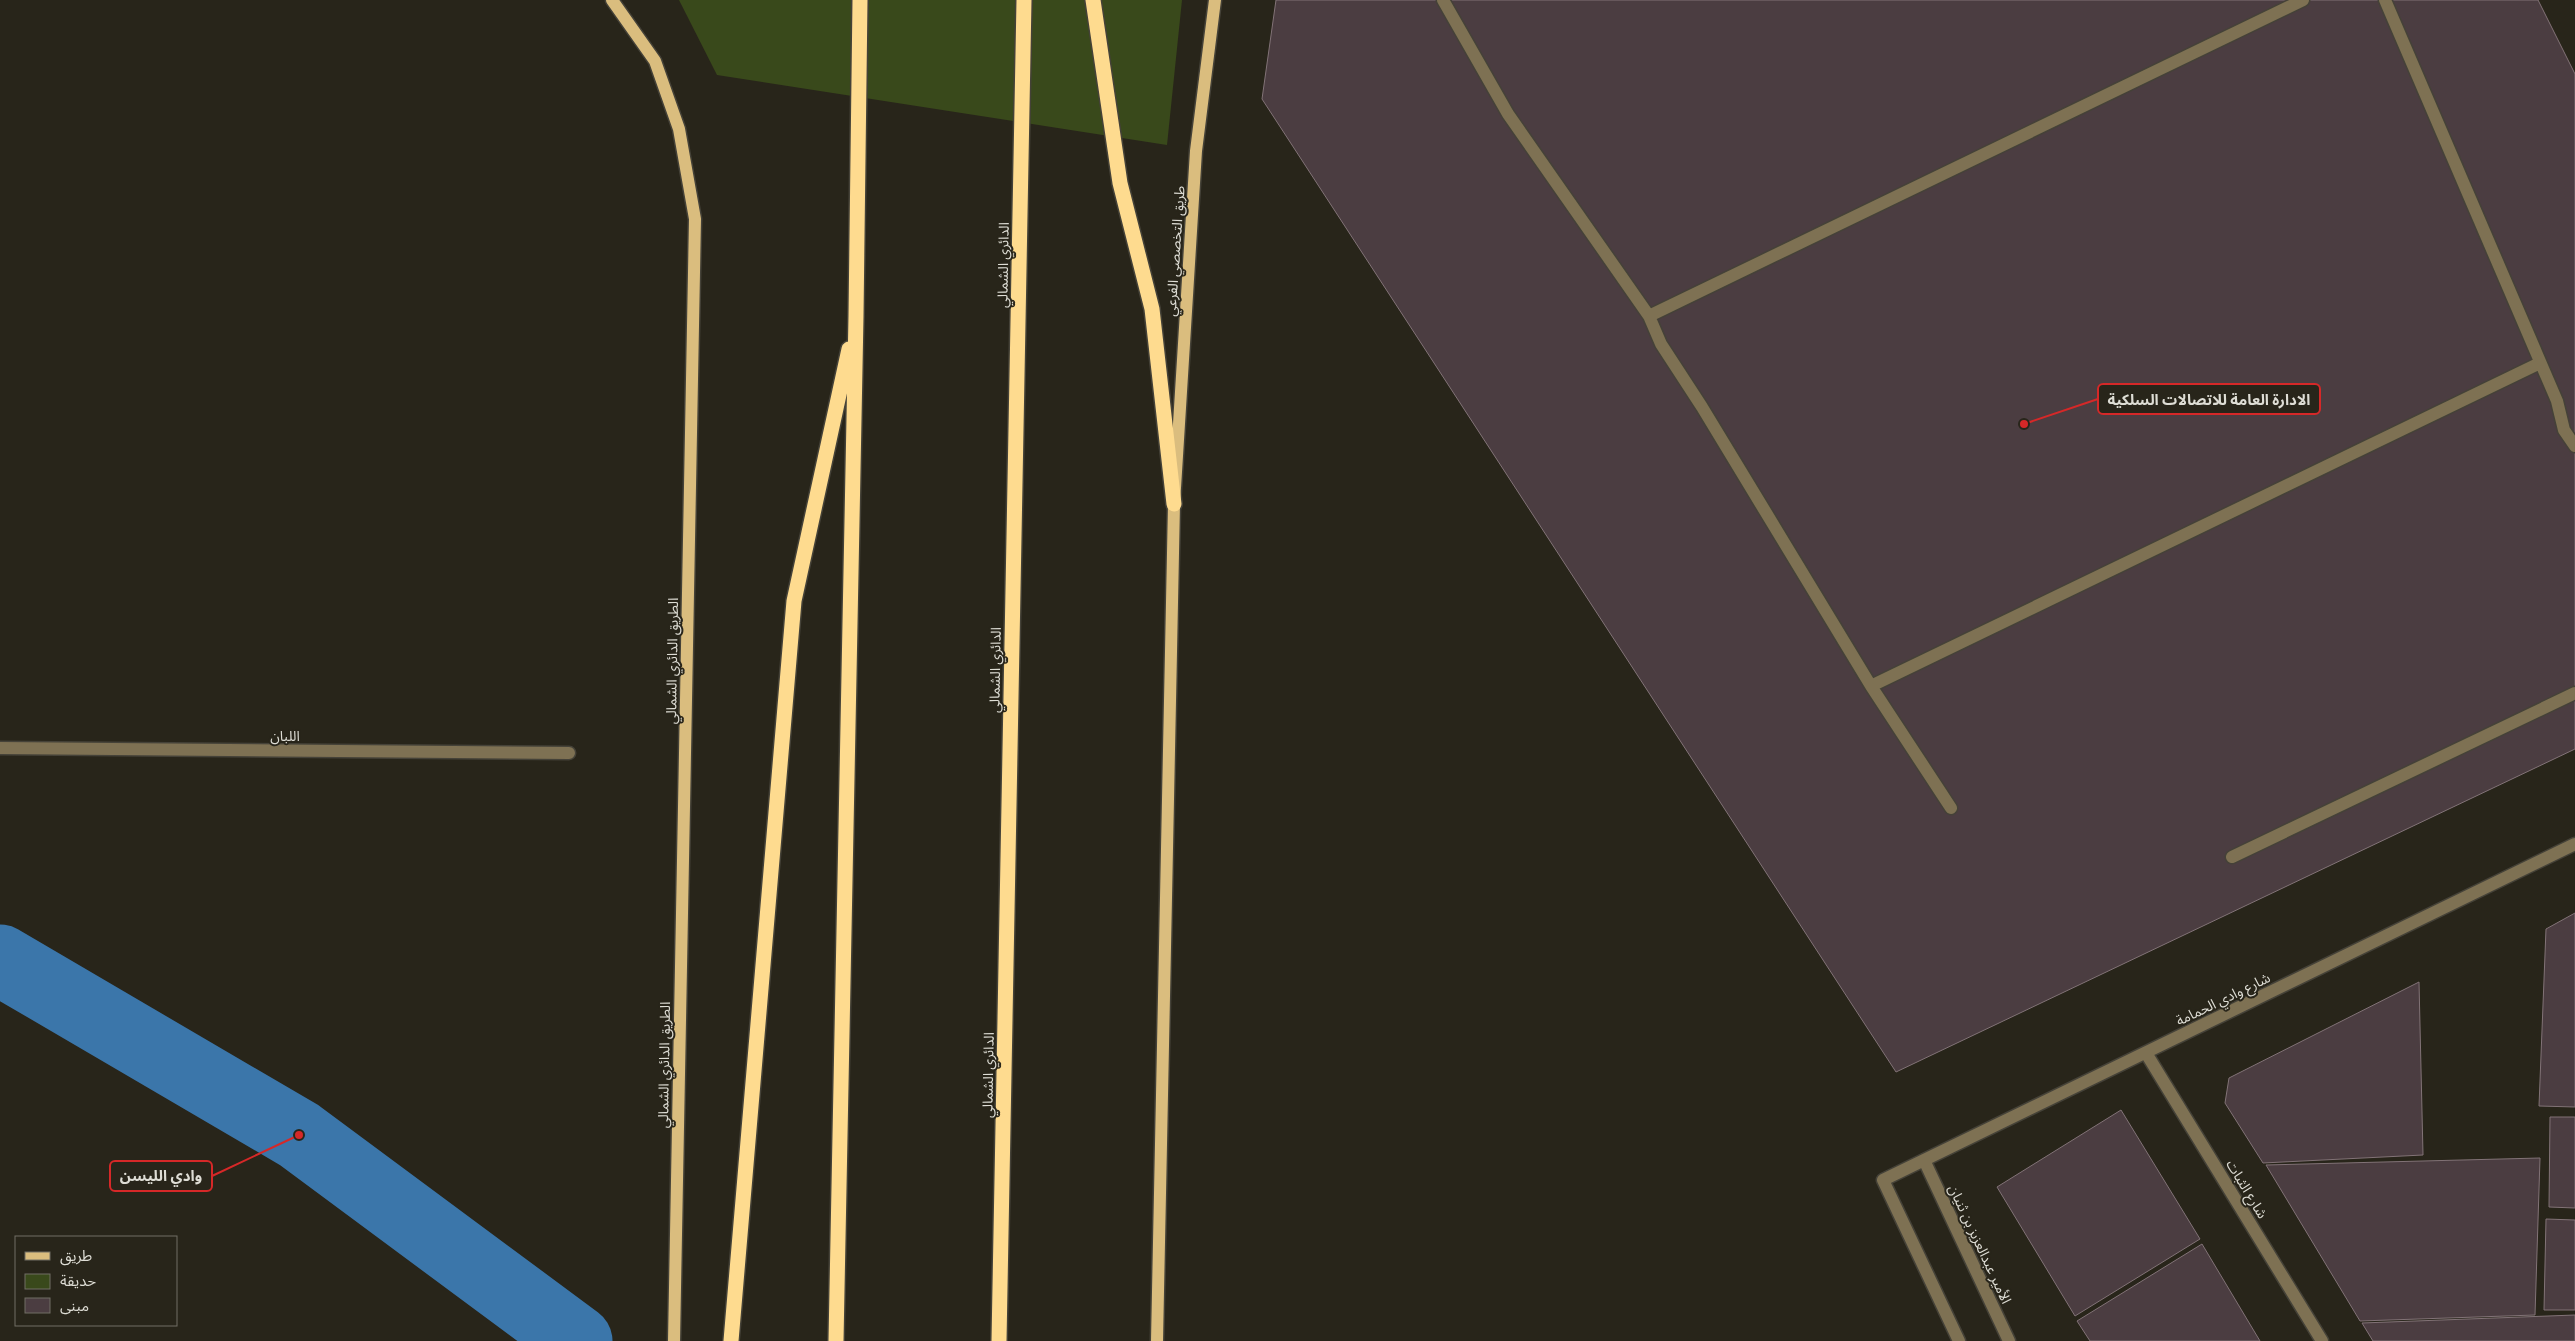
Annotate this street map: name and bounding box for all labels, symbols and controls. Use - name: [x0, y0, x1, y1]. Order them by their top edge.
- street label: طريق التخصصي الفرعي: [1161, 185, 1191, 317]
- street label: الدائري الشمالي: [993, 222, 1015, 308]
- callout: الادارة العامة للاتصالات السلكية: [2098, 384, 2320, 414]
- text: الادارة العامة للاتصالات السلكية: [2108, 389, 2310, 410]
- street label: الطريق الدائري الشمالي: [662, 598, 684, 724]
- street label: الدائري الشمالي: [985, 627, 1007, 713]
- street label: اللبان: [270, 727, 300, 745]
- street label: شارع وادي الحمامة: [2173, 968, 2274, 1032]
- street label: الطريق الدائري الشمالي: [654, 1002, 676, 1128]
- street label: الدائري الشمالي: [978, 1032, 1000, 1118]
- street label: شارع الثبات: [2221, 1156, 2272, 1223]
- callout: وادي الليسن: [110, 1161, 212, 1191]
- text: وادي الليسن: [120, 1165, 202, 1187]
- street label: الأمير عبدالعزيز بن ثنيان: [1944, 1182, 2016, 1306]
- legend: [15, 1236, 178, 1326]
- text: طريق: [60, 1245, 92, 1266]
- text: حديقة: [60, 1270, 96, 1291]
- text: مبنى: [60, 1295, 89, 1316]

